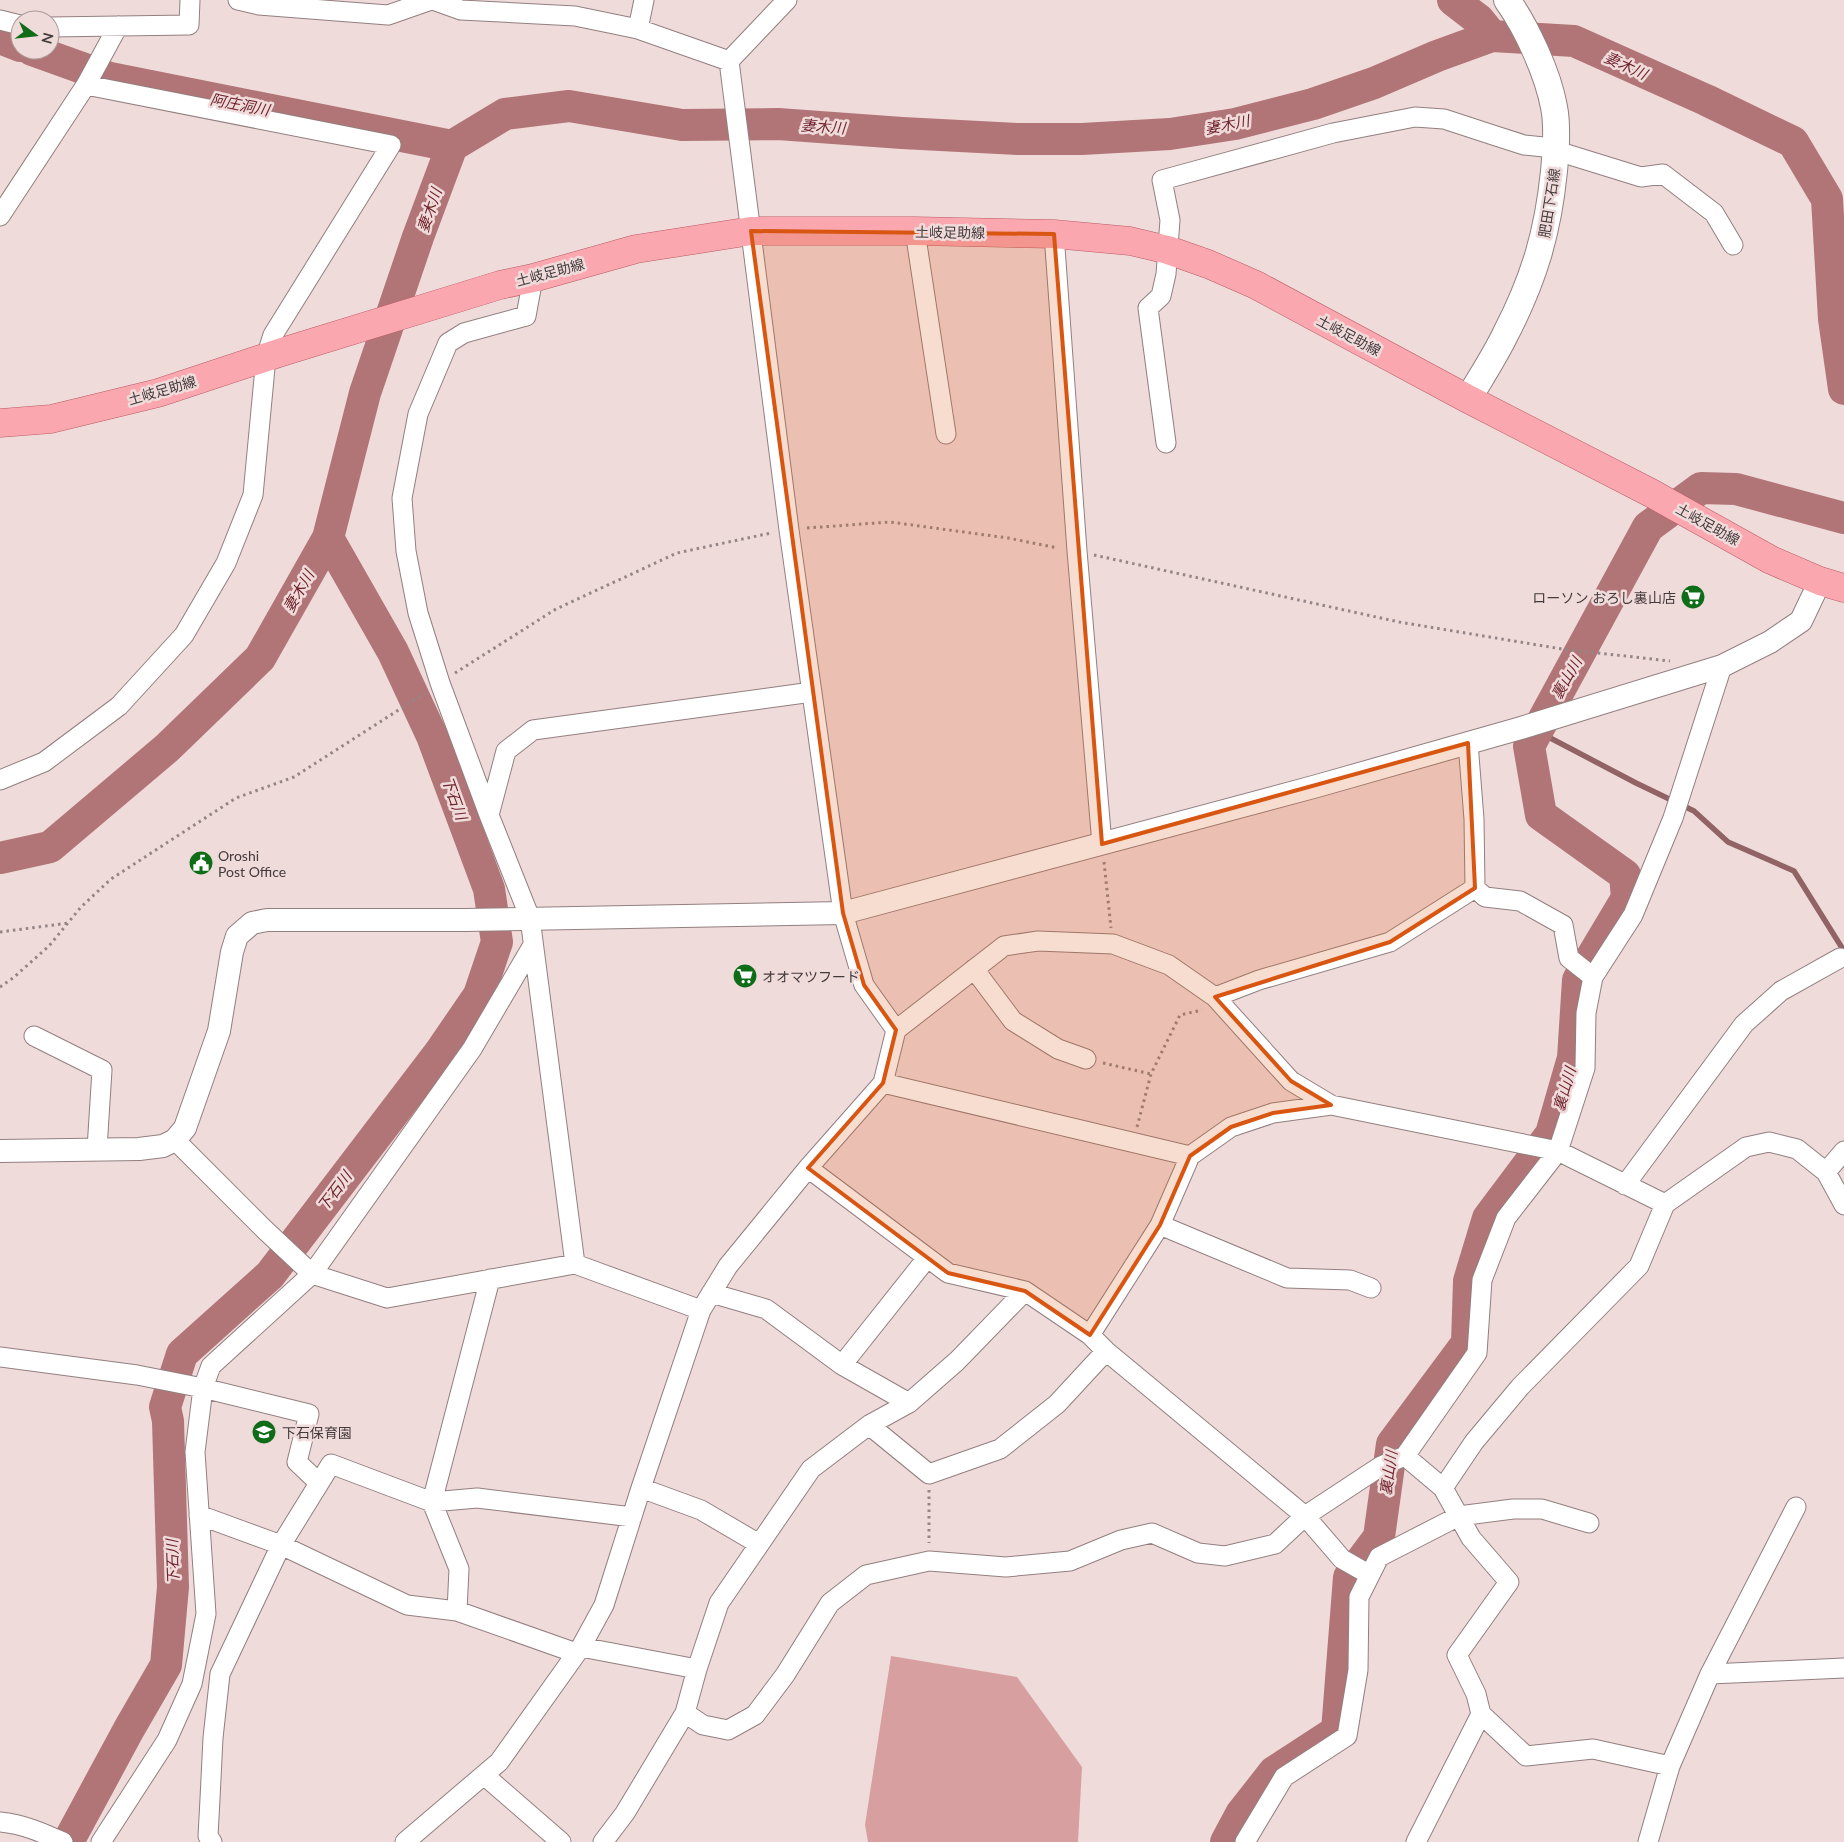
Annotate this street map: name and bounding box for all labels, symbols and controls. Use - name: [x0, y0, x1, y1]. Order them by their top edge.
- north arrow: [10, 10, 60, 60]
- text: N: [38, 31, 58, 46]
- water label: 妻木川: [1602, 47, 1652, 84]
- water label: 阿庄洞川: [209, 89, 273, 119]
- water label: 妻木川: [1203, 110, 1253, 137]
- water label: 妻木川: [800, 115, 848, 137]
- street label: 肥田下石線: [1535, 167, 1563, 239]
- water label: 妻木川: [413, 184, 445, 234]
- street label: 土岐足助線: [915, 223, 985, 241]
- street label: 土岐足助線: [514, 255, 586, 289]
- street label: 土岐足助線: [1314, 311, 1384, 359]
- street label: 土岐足助線: [126, 372, 198, 408]
- street label: 土岐足助線: [1673, 500, 1743, 548]
- water label: 妻木川: [279, 565, 318, 615]
- supermarket icon: ローソン おろし裏山店: [1680, 584, 1706, 610]
- place label: ローソン おろし裏山店: [1532, 589, 1676, 606]
- water label: 裏山川: [1547, 652, 1586, 702]
- water label: 下石川: [439, 774, 472, 824]
- place label: Oroshi Post Office: [218, 847, 286, 880]
- public building icon: Oroshi Post Office: [188, 850, 214, 876]
- supermarket icon: オオマツフード: [732, 963, 758, 989]
- place label: オオマツフード: [762, 968, 860, 985]
- water label: 裏山川: [1549, 1063, 1579, 1113]
- water label: 下石川: [313, 1166, 356, 1214]
- school or university icon: 下石保育園: [251, 1419, 277, 1445]
- place label: 下石保育園: [282, 1424, 352, 1441]
- water label: 裏山川: [1376, 1447, 1400, 1497]
- water label: 下石川: [162, 1537, 182, 1585]

